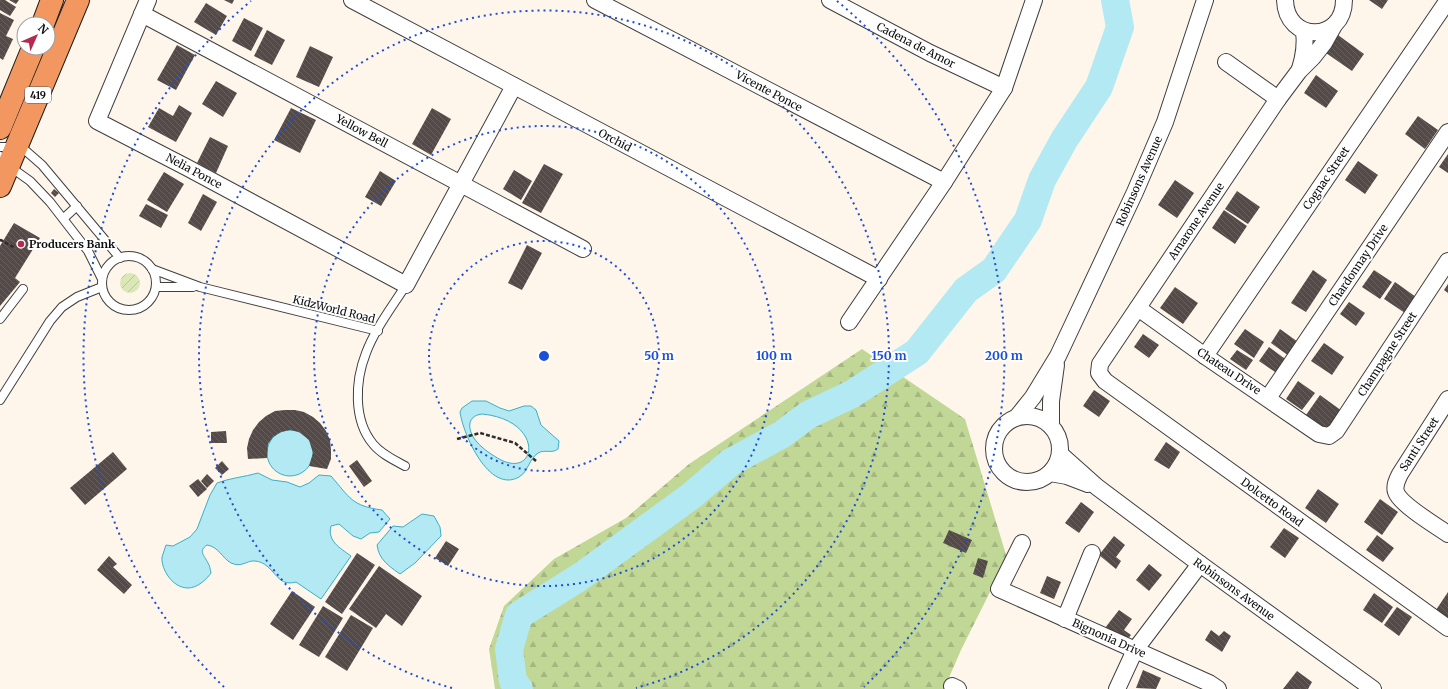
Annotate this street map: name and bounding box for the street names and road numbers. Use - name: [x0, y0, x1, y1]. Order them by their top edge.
- street label: Cadena de Amor: [874, 19, 958, 71]
- street label: Vicente Ponce: [732, 67, 805, 115]
- road number: 419: [25, 87, 51, 103]
- street label: Yellow Bell: [333, 111, 391, 151]
- street label: Orchid: [596, 126, 634, 155]
- street label: Robinsons Avenue: [1113, 134, 1165, 228]
- street label: Cognac Street: [1300, 143, 1353, 212]
- street label: Nelia Ponce: [164, 150, 225, 192]
- street label: Amarone Avenue: [1165, 180, 1227, 263]
- street label: Chardonnay Drive: [1325, 221, 1391, 309]
- street label: KidzWorld Road: [291, 292, 377, 326]
- street label: Champagne Street: [1355, 309, 1420, 399]
- street label: Chateau Drive: [1194, 345, 1264, 398]
- street label: Santi Street: [1396, 414, 1442, 474]
- street label: Dolcetto Road: [1238, 475, 1306, 530]
- street label: Robinsons Avenue: [1191, 555, 1278, 623]
- street label: Bignonia Drive: [1070, 615, 1148, 661]

